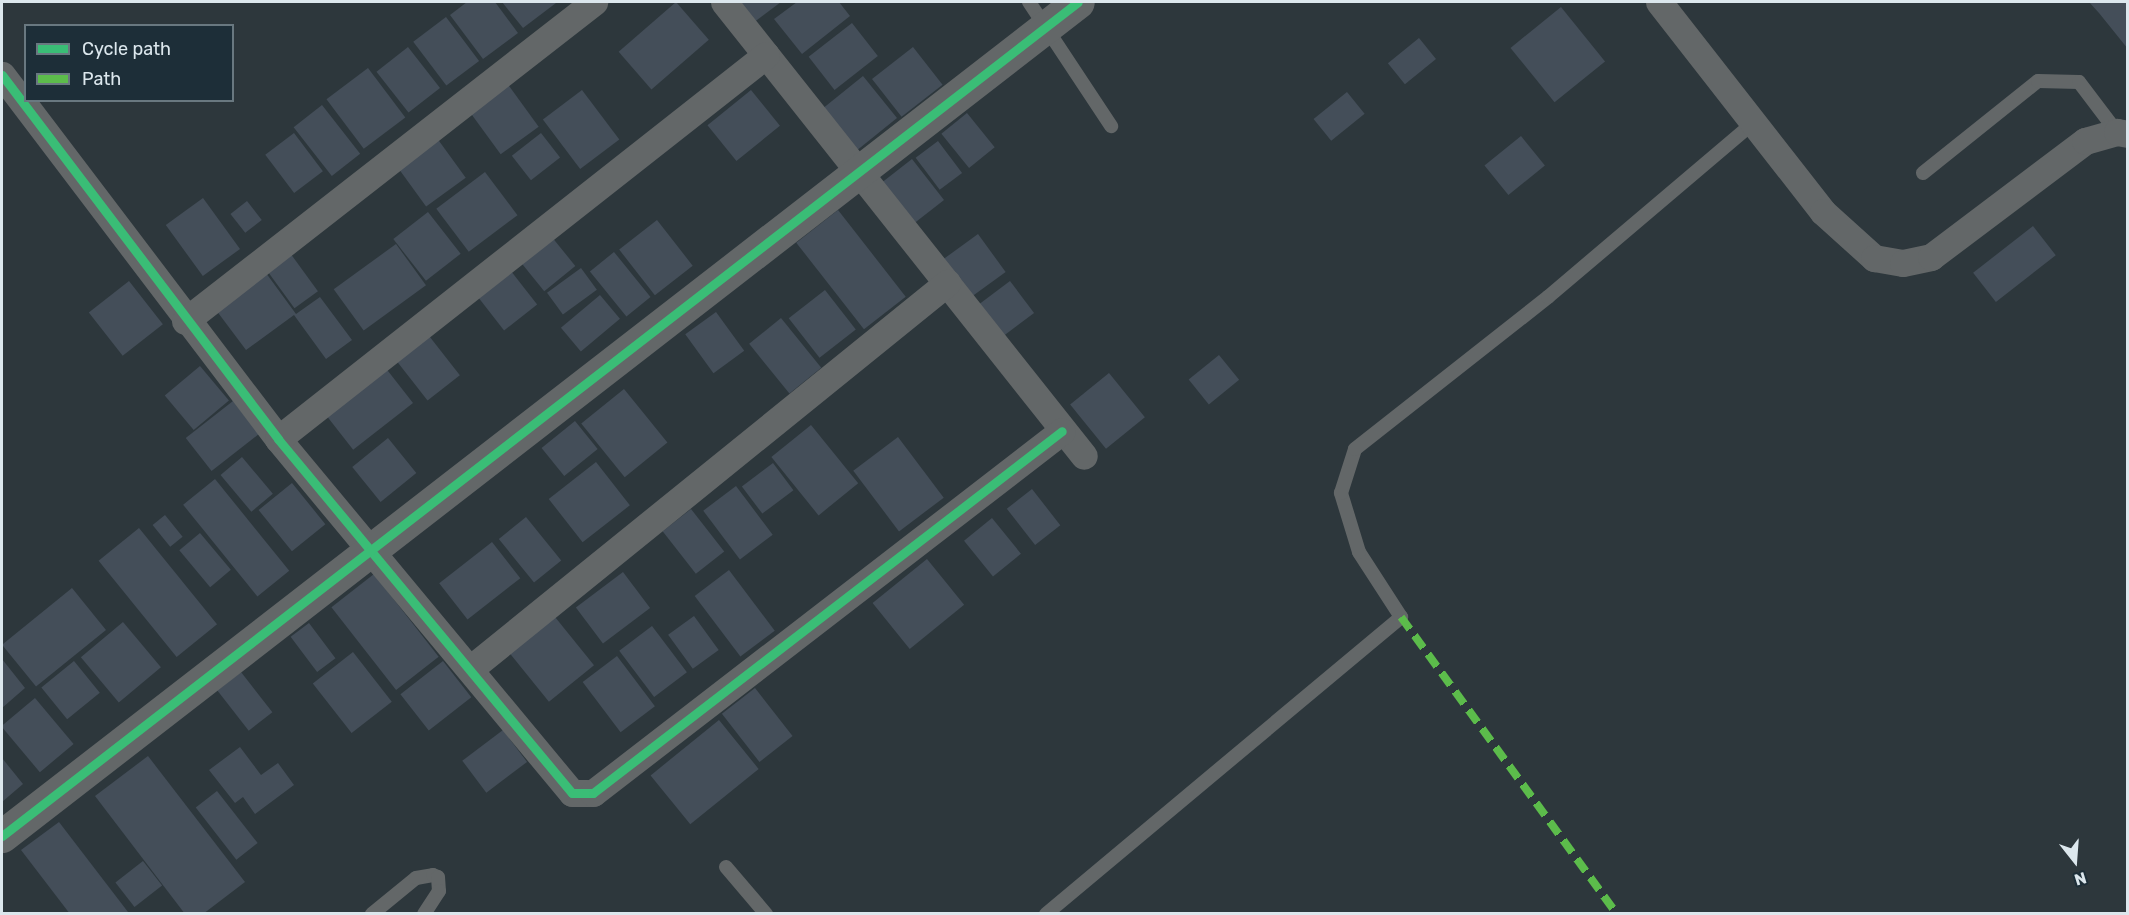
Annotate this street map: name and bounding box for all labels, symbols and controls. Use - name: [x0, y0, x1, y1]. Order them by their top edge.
- legend: [24, 24, 234, 102]
- text: Cycle path: [82, 38, 171, 60]
- text: Path: [82, 68, 121, 90]
- north arrow: [2045, 831, 2105, 891]
- text: N: [2072, 868, 2089, 889]

